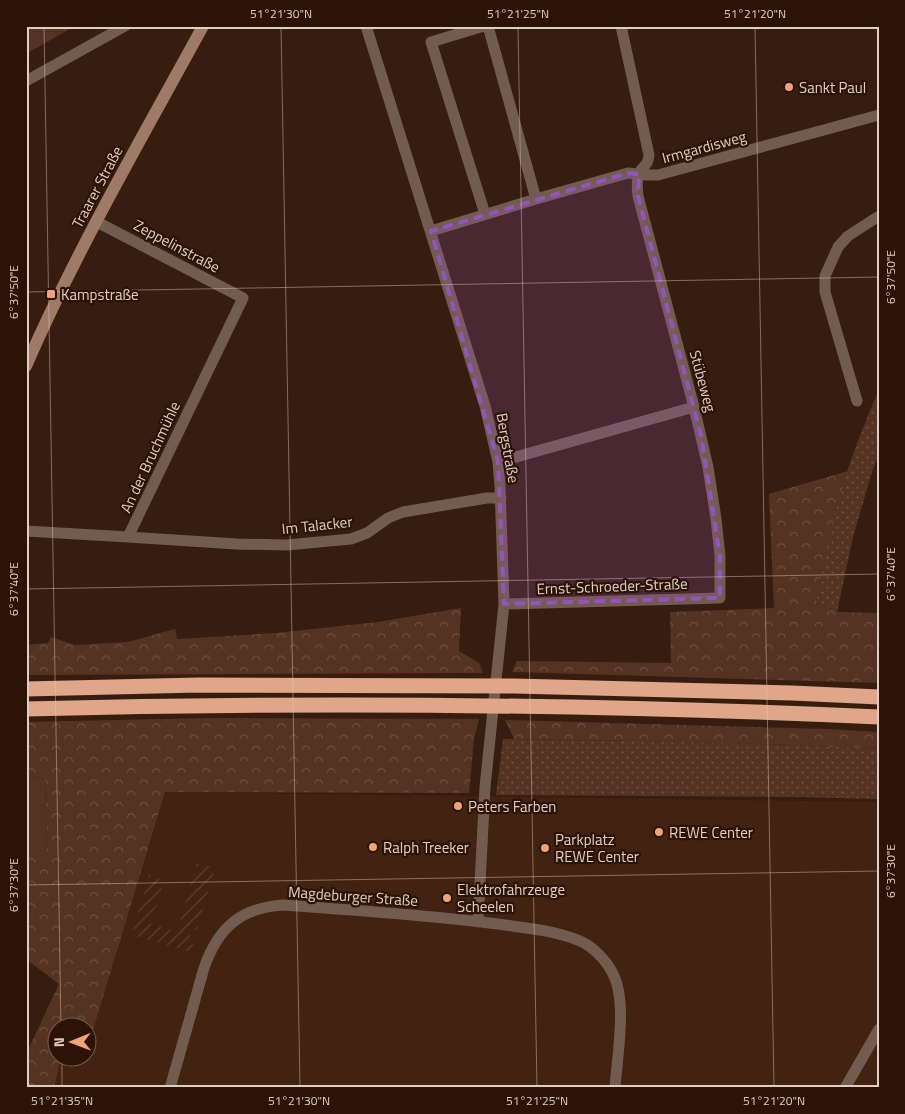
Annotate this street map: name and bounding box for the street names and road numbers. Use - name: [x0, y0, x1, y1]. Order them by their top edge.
- street label: Irmgardisweg: [659, 125, 749, 169]
- street label: Traarer Straße: [66, 142, 128, 232]
- street label: Zeppelinstraße: [130, 214, 224, 278]
- street label: Stübeweg: [684, 347, 722, 415]
- street label: An der Bruchmühle: [114, 397, 186, 517]
- street label: Bergstraße: [491, 411, 525, 485]
- street label: Im Talacker: [281, 510, 353, 540]
- street label: Ernst-Schroeder-Straße: [536, 572, 688, 600]
- street label: Magdeburger Straße: [287, 880, 419, 912]

